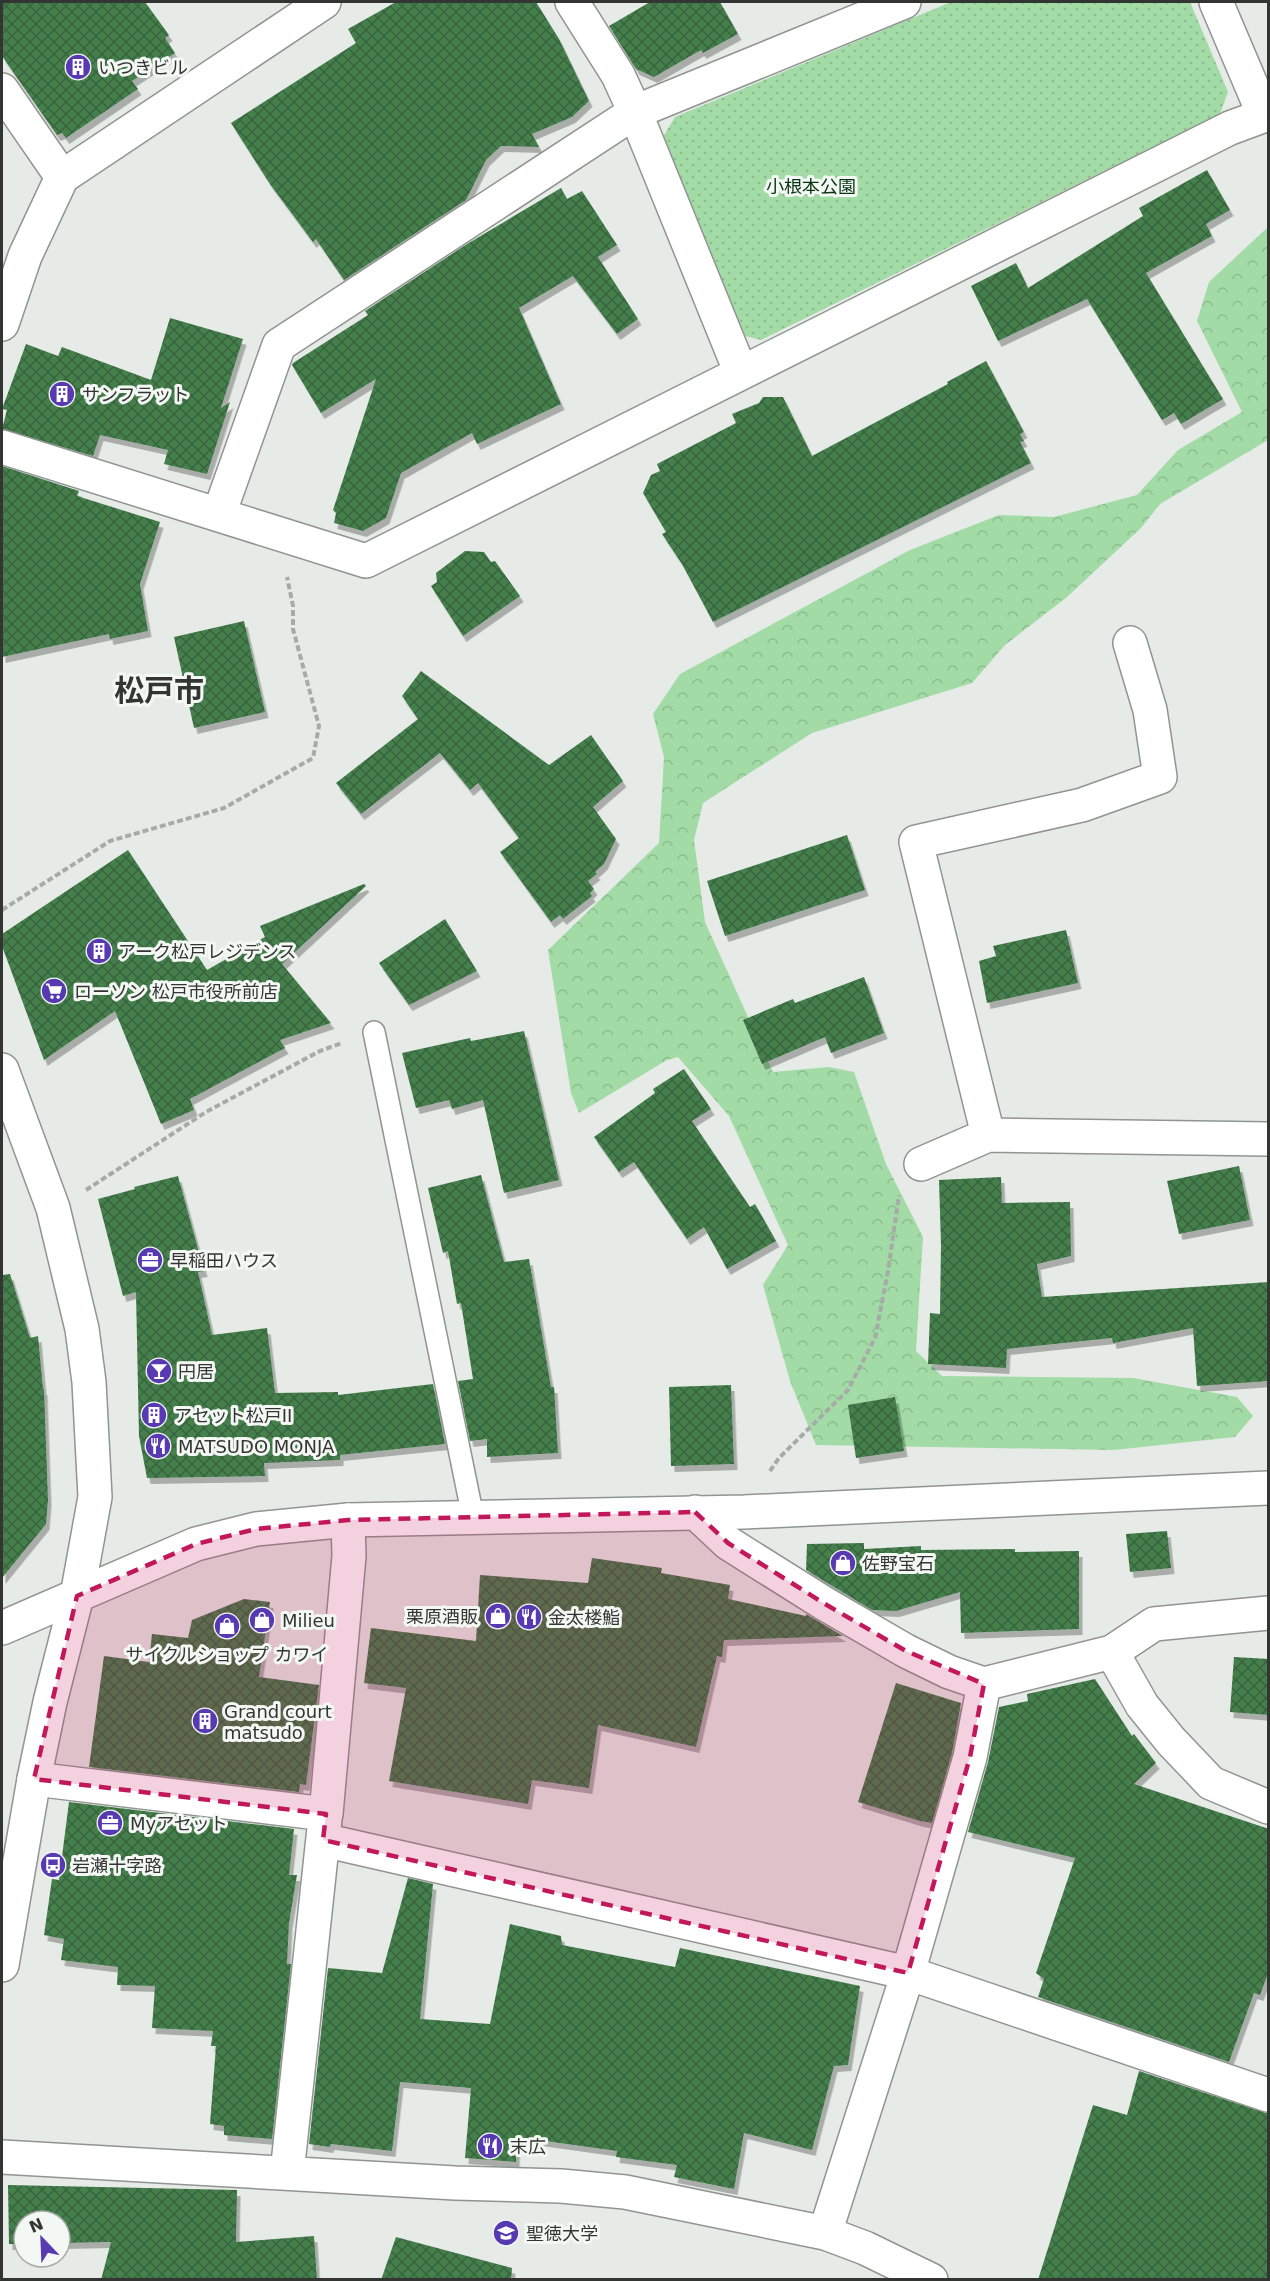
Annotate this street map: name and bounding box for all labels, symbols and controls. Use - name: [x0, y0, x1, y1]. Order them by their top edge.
- building icon: いつきビル: [63, 52, 93, 82]
- place label: いつきビル: [98, 57, 188, 78]
- park label: 小根本公園: [766, 176, 856, 197]
- building icon: サンフラット: [47, 379, 77, 409]
- place label: サンフラット: [82, 384, 189, 405]
- district label: 松戸市: [114, 673, 204, 708]
- building icon: アーク松戸レジデンス: [84, 936, 114, 966]
- place label: アーク松戸レジデンス: [118, 941, 297, 962]
- supermarket icon: ローソン 松戸市役所前店: [39, 976, 69, 1006]
- place label: ローソン 松戸市役所前店: [74, 981, 278, 1002]
- office icon: 早稲田ハウス: [135, 1245, 165, 1275]
- place label: 早稲田ハウス: [170, 1250, 278, 1271]
- bar icon: 円居: [144, 1356, 174, 1386]
- place label: 円居: [178, 1361, 214, 1382]
- building icon: アセット松戸II: [139, 1400, 169, 1430]
- place label: アセット松戸II: [174, 1405, 292, 1426]
- restaurant icon: MATSUDO MONJA: [143, 1431, 173, 1461]
- place label: MATSUDO MONJA: [178, 1436, 335, 1457]
- shop icon: 佐野宝石: [828, 1548, 858, 1578]
- place label: 佐野宝石: [862, 1553, 934, 1574]
- shop icon: 栗原酒販: [483, 1601, 513, 1631]
- restaurant icon: 金太楼鮨: [514, 1602, 544, 1632]
- shop icon: Milieu: [247, 1605, 277, 1635]
- place label: 栗原酒販: [406, 1606, 478, 1627]
- place label: 金太楼鮨: [548, 1607, 620, 1628]
- place label: Milieu: [282, 1610, 335, 1631]
- shop icon: サイクルショップ カワイ: [212, 1611, 242, 1641]
- place label: サイクルショップ カワイ: [126, 1644, 328, 1665]
- place label: Grand court matsudo: [224, 1701, 332, 1743]
- building icon: Grand court matsudo: [190, 1706, 220, 1736]
- office icon: Myアセット: [95, 1808, 125, 1838]
- place label: Myアセット: [130, 1813, 228, 1834]
- bus stop icon: 岩瀬十字路: [38, 1850, 68, 1880]
- place label: 岩瀬十字路: [72, 1855, 162, 1876]
- restaurant icon: 末広: [475, 2131, 505, 2161]
- place label: 末広: [510, 2136, 546, 2157]
- north arrow: [12, 2209, 72, 2269]
- text: N: [26, 2214, 46, 2237]
- school or university icon: 聖徳大学: [491, 2218, 521, 2248]
- place label: 聖徳大学: [526, 2223, 598, 2244]

